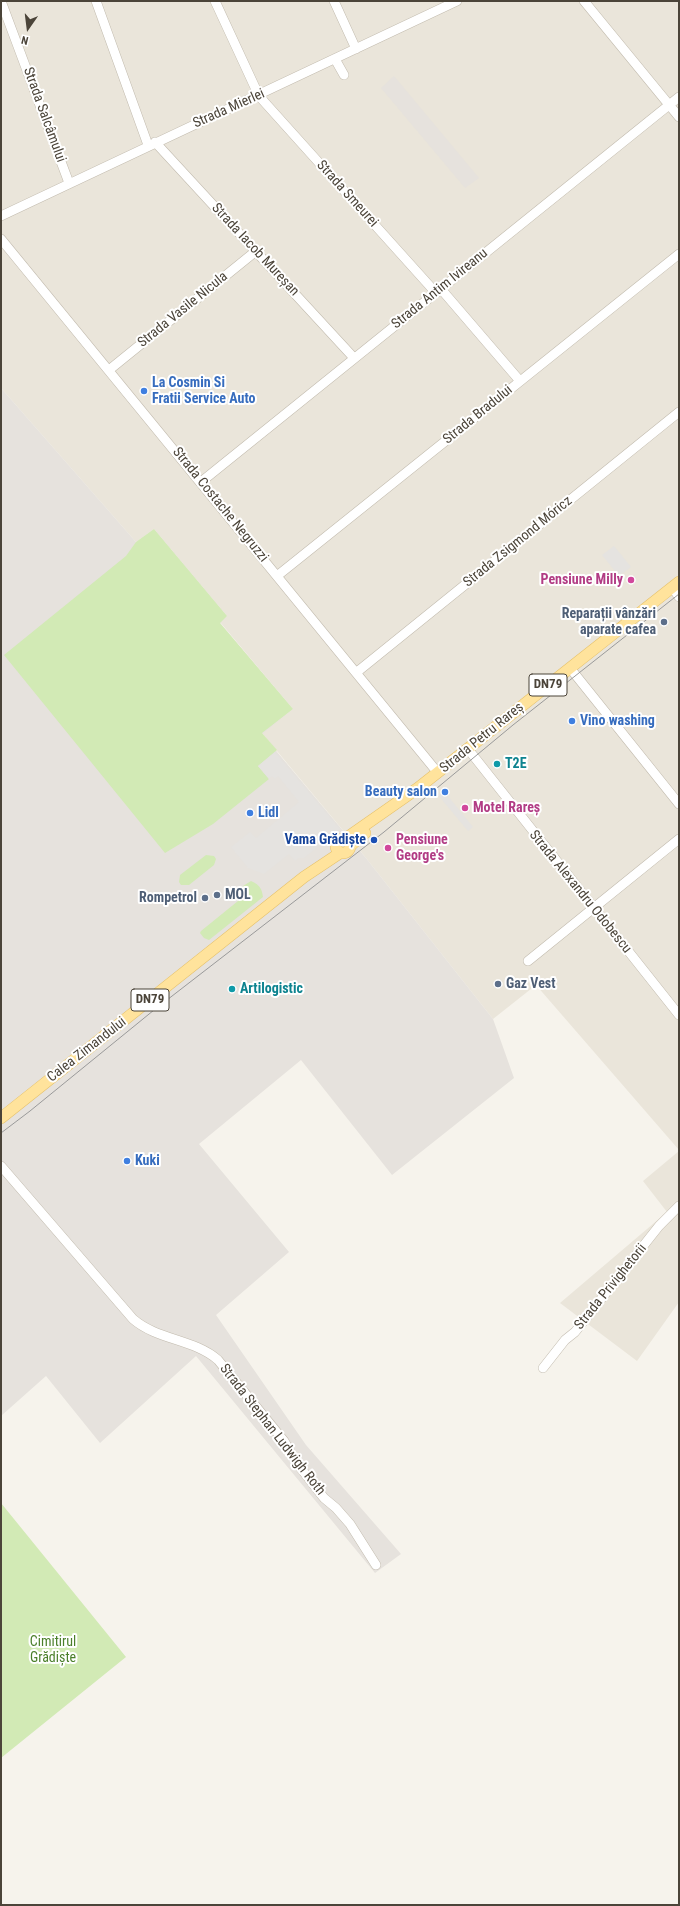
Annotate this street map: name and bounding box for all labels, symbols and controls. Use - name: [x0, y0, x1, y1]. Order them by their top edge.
- north arrow: [8, 8, 48, 48]
- text: N: [20, 33, 30, 47]
- street label: Strada Salcâmului: [19, 65, 69, 165]
- street label: Strada Mierlei: [191, 86, 267, 132]
- street label: Strada Smeurei: [313, 157, 381, 231]
- street label: Strada Iacob Mureșan: [208, 200, 302, 300]
- street label: Strada Antim Ivireanu: [389, 245, 491, 333]
- street label: Strada Vasile Nicula: [135, 269, 231, 351]
- place label: La Cosmin Si Fratii Service Auto: [152, 375, 255, 408]
- street label: Strada Bradului: [440, 382, 516, 448]
- marker: La Cosmin Si Fratii Service Auto: [139, 386, 149, 396]
- street label: Strada Costache Negruzzi: [169, 444, 271, 566]
- street label: Strada Zsigmond Móricz: [460, 493, 576, 591]
- place label: Pensiune Milly: [541, 572, 623, 588]
- marker: Pensiune Milly: [626, 575, 636, 585]
- place label: Reparații vânzări aparate cafea: [562, 606, 656, 638]
- marker: Reparații vânzări aparate cafea: [659, 617, 669, 627]
- road number: DN79: [529, 674, 567, 696]
- street label: Strada Petru Rareș: [437, 699, 527, 777]
- place label: Vino washing: [580, 713, 655, 729]
- marker: Vino washing: [567, 716, 577, 726]
- place label: T2E: [505, 756, 527, 772]
- marker: T2E: [492, 759, 502, 769]
- place label: Beauty salon: [365, 784, 437, 800]
- marker: Beauty salon: [440, 787, 450, 797]
- place label: Motel Rareș: [473, 800, 540, 816]
- marker: Motel Rareș: [460, 803, 470, 813]
- place label: Lidl: [258, 805, 279, 821]
- marker: Lidl: [245, 808, 255, 818]
- street label: Strada Alexandru Odobescu: [525, 827, 635, 957]
- place label: Vama Grădiște: [284, 832, 366, 848]
- place label: Pensiune George's: [396, 832, 448, 864]
- marker: Vama Grădiște: [369, 835, 379, 845]
- marker: Pensiune George's: [383, 843, 393, 853]
- place label: MOL: [225, 887, 251, 903]
- place label: Rompetrol: [139, 890, 197, 906]
- marker: MOL: [212, 890, 222, 900]
- marker: Rompetrol: [200, 893, 210, 903]
- place label: Gaz Vest: [506, 976, 555, 992]
- marker: Gaz Vest: [493, 979, 503, 989]
- place label: Artilogistic: [240, 981, 303, 997]
- marker: Artilogistic: [227, 984, 237, 994]
- road number: DN79: [131, 989, 169, 1011]
- street label: Calea Zimandului: [44, 1014, 130, 1086]
- place label: Kuki: [135, 1153, 160, 1169]
- marker: Kuki: [122, 1156, 132, 1166]
- street label: Strada Privighetorii: [571, 1241, 651, 1333]
- street label: Strada Stephan Ludwigh Roth: [216, 1361, 328, 1499]
- park label: Cimitirul Grădiște: [30, 1634, 76, 1666]

